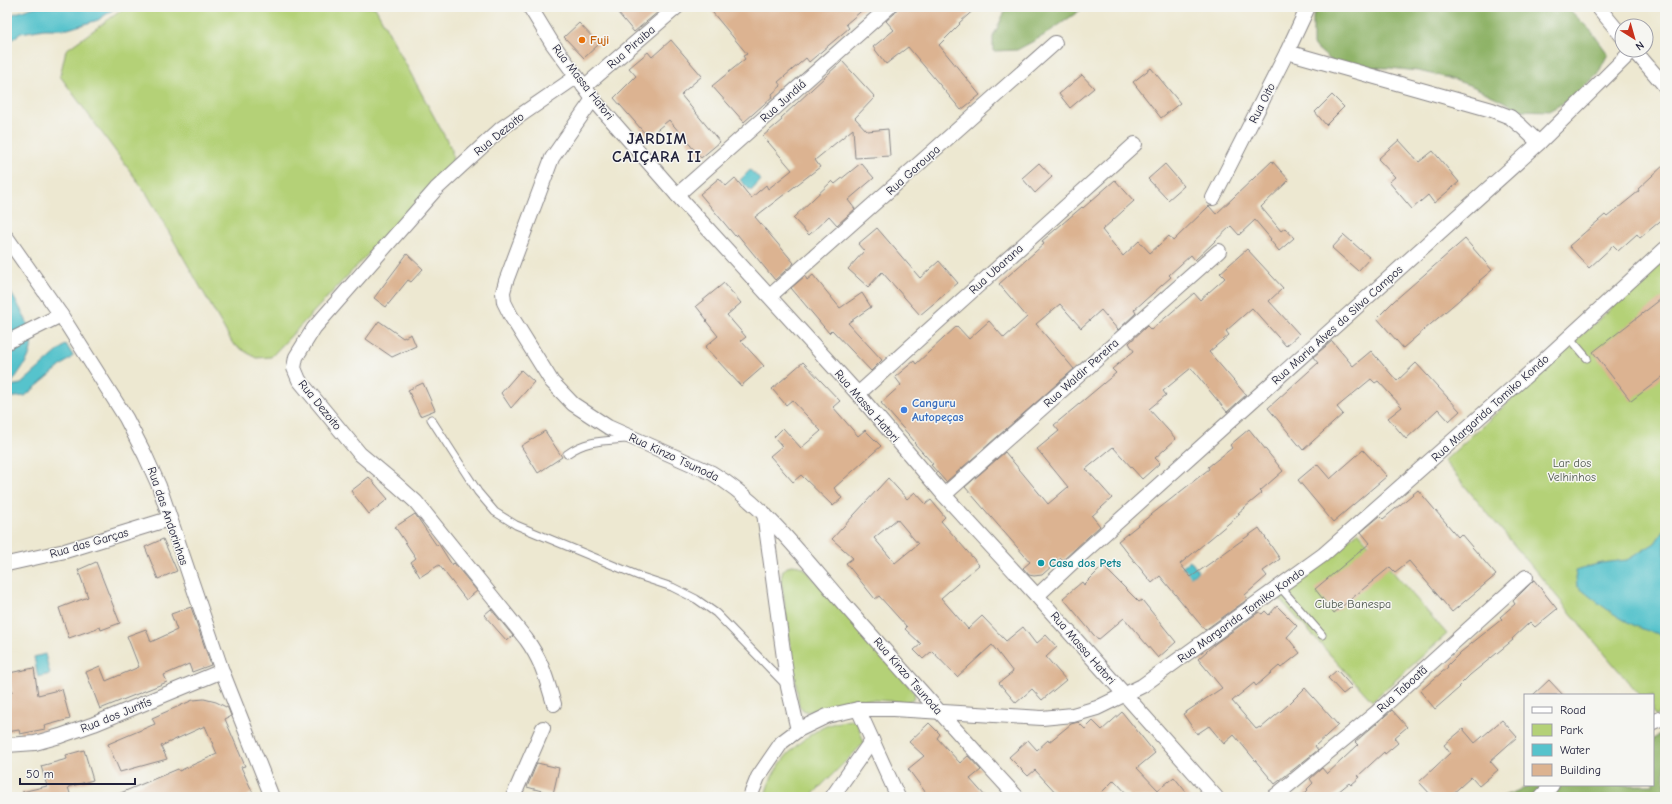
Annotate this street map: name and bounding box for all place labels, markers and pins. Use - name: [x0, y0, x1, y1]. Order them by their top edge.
- place label: Fuji: [590, 33, 609, 47]
- marker: Fuji: [577, 35, 587, 45]
- place label: Canguru Autopeças: [912, 396, 964, 424]
- marker: Canguru Autopeças: [899, 405, 909, 415]
- place label: Casa dos Pets: [1049, 556, 1121, 570]
- marker: Casa dos Pets: [1036, 558, 1046, 568]

